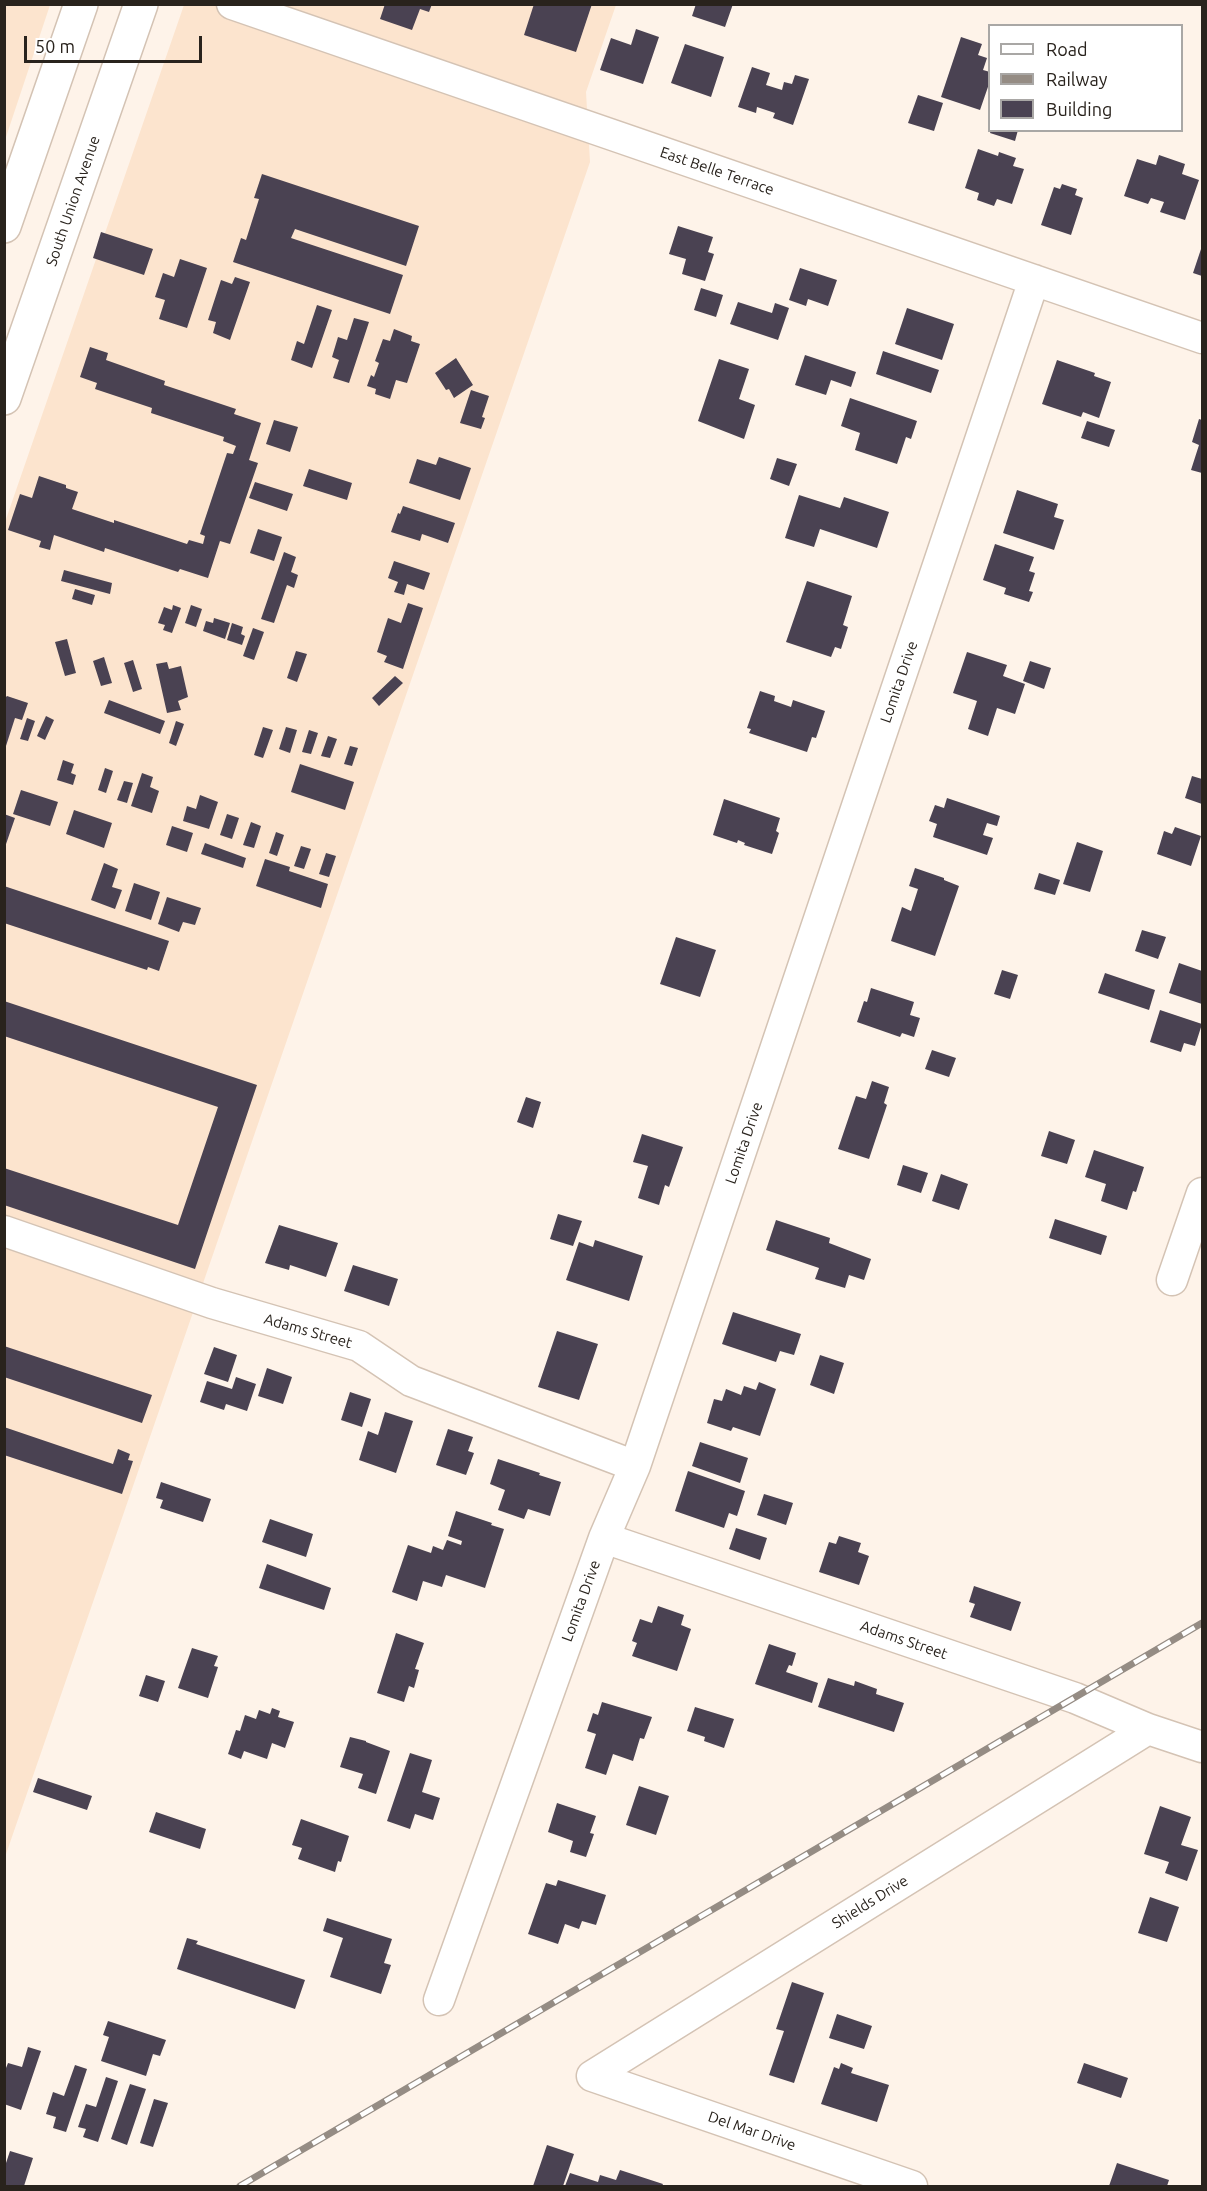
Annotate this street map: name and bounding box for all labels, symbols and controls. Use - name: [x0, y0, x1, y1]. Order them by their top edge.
- scale bar: [27, 24, 206, 62]
- legend: [988, 24, 1183, 132]
- text: 50 m: [35, 36, 75, 56]
- text: Road: [1046, 39, 1088, 59]
- text: Railway: [1046, 69, 1107, 89]
- text: Building: [1046, 99, 1112, 119]
- street label: South Union Avenue: [42, 133, 104, 269]
- street label: East Belle Terrace: [658, 143, 776, 199]
- street label: Lomita Drive: [877, 639, 921, 725]
- street label: Lomita Drive: [722, 1100, 766, 1186]
- street label: Adams Street: [262, 1310, 354, 1352]
- street label: Lomita Drive: [558, 1558, 604, 1644]
- street label: Adams Street: [858, 1617, 950, 1663]
- street label: Shields Drive: [829, 1871, 911, 1933]
- street label: Del Mar Drive: [706, 2108, 798, 2154]

